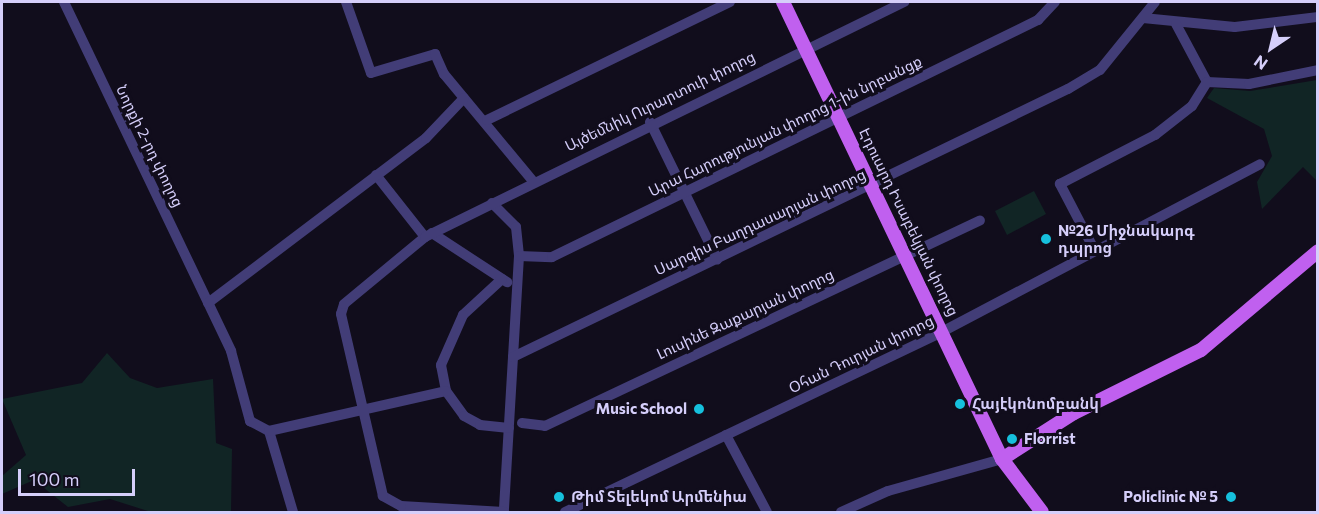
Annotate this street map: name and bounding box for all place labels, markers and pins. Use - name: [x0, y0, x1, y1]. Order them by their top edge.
- place label: №26 Միջնակարգ դպրոց: [1058, 221, 1195, 256]
- marker: №26 Միջնակարգ դպրոց: [1039, 232, 1053, 246]
- place label: Հայէկոնոմբանկ: [972, 395, 1099, 413]
- marker: Հայէկոնոմբանկ: [953, 397, 967, 411]
- place label: Music School: [596, 400, 687, 418]
- marker: Music School: [692, 402, 706, 416]
- place label: Florrist: [1024, 430, 1075, 448]
- marker: Florrist: [1005, 432, 1019, 446]
- place label: Թիմ Տելեկոմ Արմենիա: [571, 488, 747, 506]
- place label: Policlinic № 5: [1123, 488, 1218, 506]
- marker: Policlinic № 5: [1222, 488, 1240, 506]
- marker: Թիմ Տելեկոմ Արմենիա: [552, 490, 566, 504]

